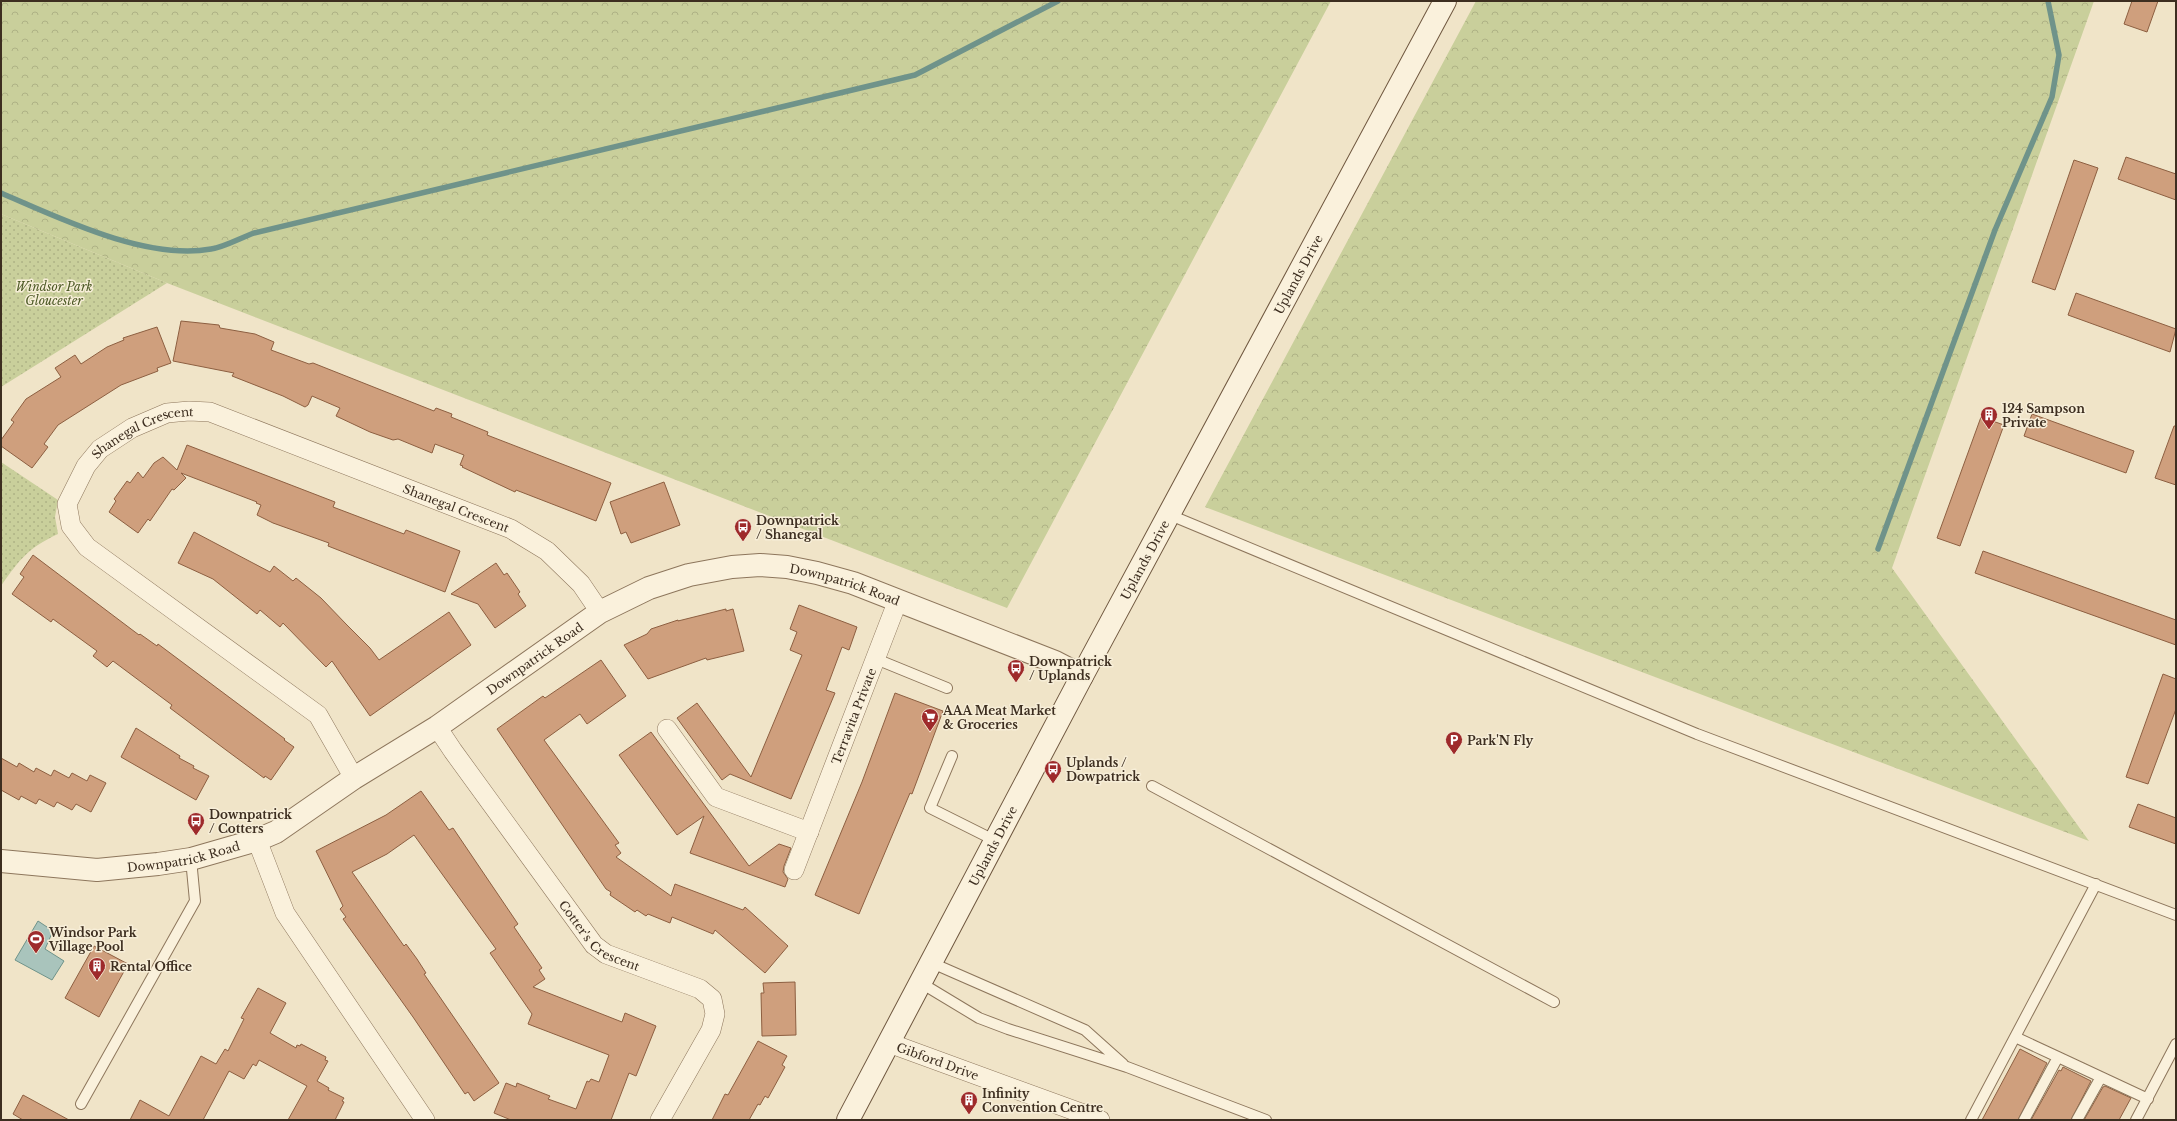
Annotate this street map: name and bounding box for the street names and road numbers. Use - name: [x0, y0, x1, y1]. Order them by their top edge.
- street label: Uplands Drive: [1270, 232, 1326, 317]
- street label: Shanegal Crescent: [88, 404, 194, 461]
- street label: Shanegal Crescent: [401, 480, 512, 535]
- street label: Uplands Drive: [1117, 517, 1172, 602]
- street label: Downpatrick Road: [788, 560, 902, 608]
- street label: Downpatrick Road: [483, 619, 586, 697]
- street label: Terravita Private: [828, 665, 879, 767]
- street label: Uplands Drive: [965, 803, 1020, 888]
- street label: Downpatrick Road: [126, 838, 242, 875]
- street label: Cotter's Crescent: [556, 897, 642, 974]
- street label: Gibford Drive: [895, 1039, 981, 1083]

